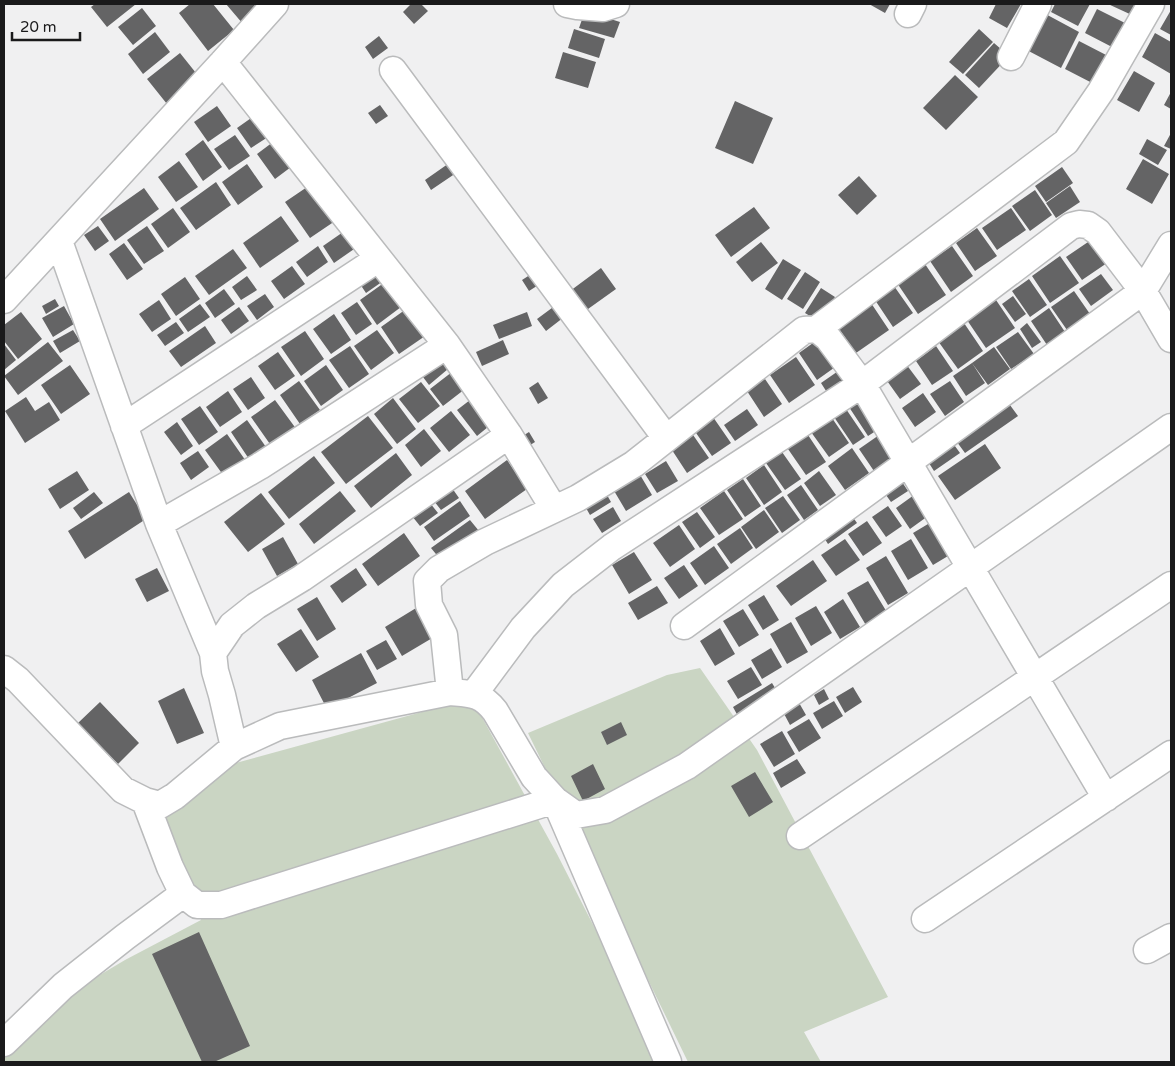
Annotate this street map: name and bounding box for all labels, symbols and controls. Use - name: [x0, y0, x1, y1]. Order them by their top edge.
- scale bar: [12, 10, 80, 42]
- text: 20 m: [20, 18, 57, 36]

